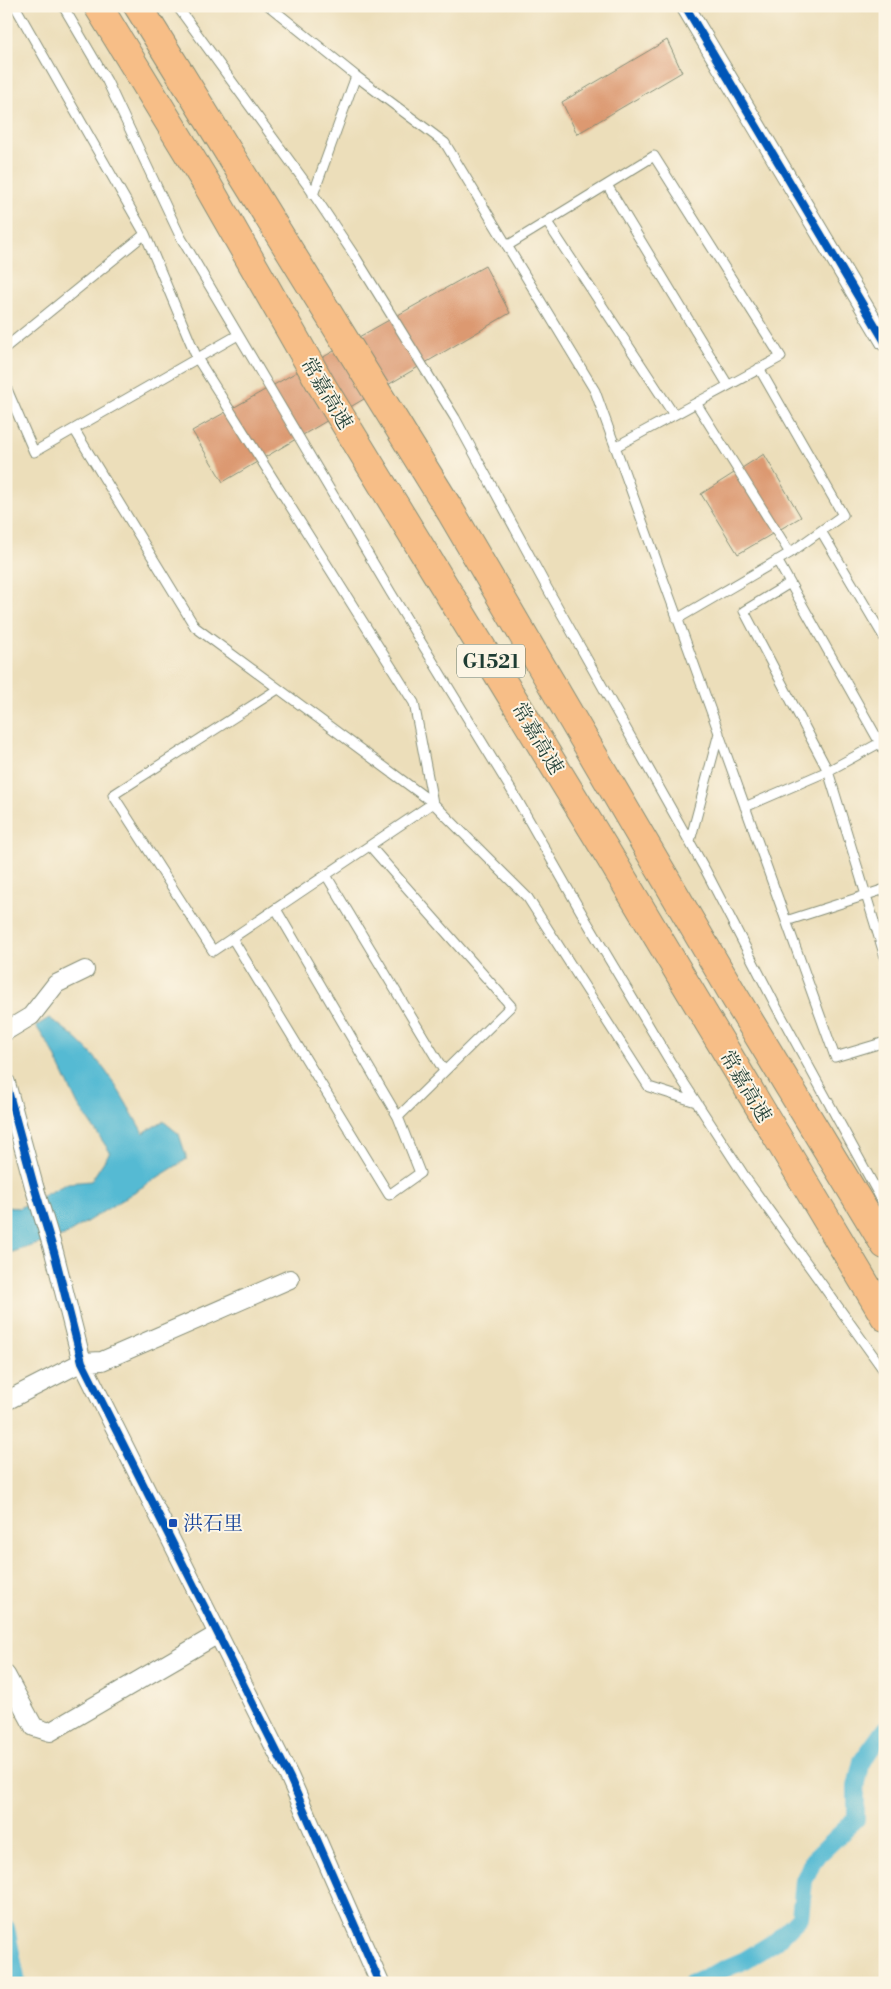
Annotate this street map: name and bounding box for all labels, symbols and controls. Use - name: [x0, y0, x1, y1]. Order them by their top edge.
- street label: 常嘉高速: [294, 353, 357, 434]
- road number: G1521: [457, 644, 525, 678]
- street label: 常嘉高速: [505, 698, 568, 779]
- street label: 常嘉高速: [713, 1046, 776, 1127]
- place label: 洪石里: [183, 1512, 243, 1537]
- marker: 洪石里: [167, 1517, 179, 1529]

